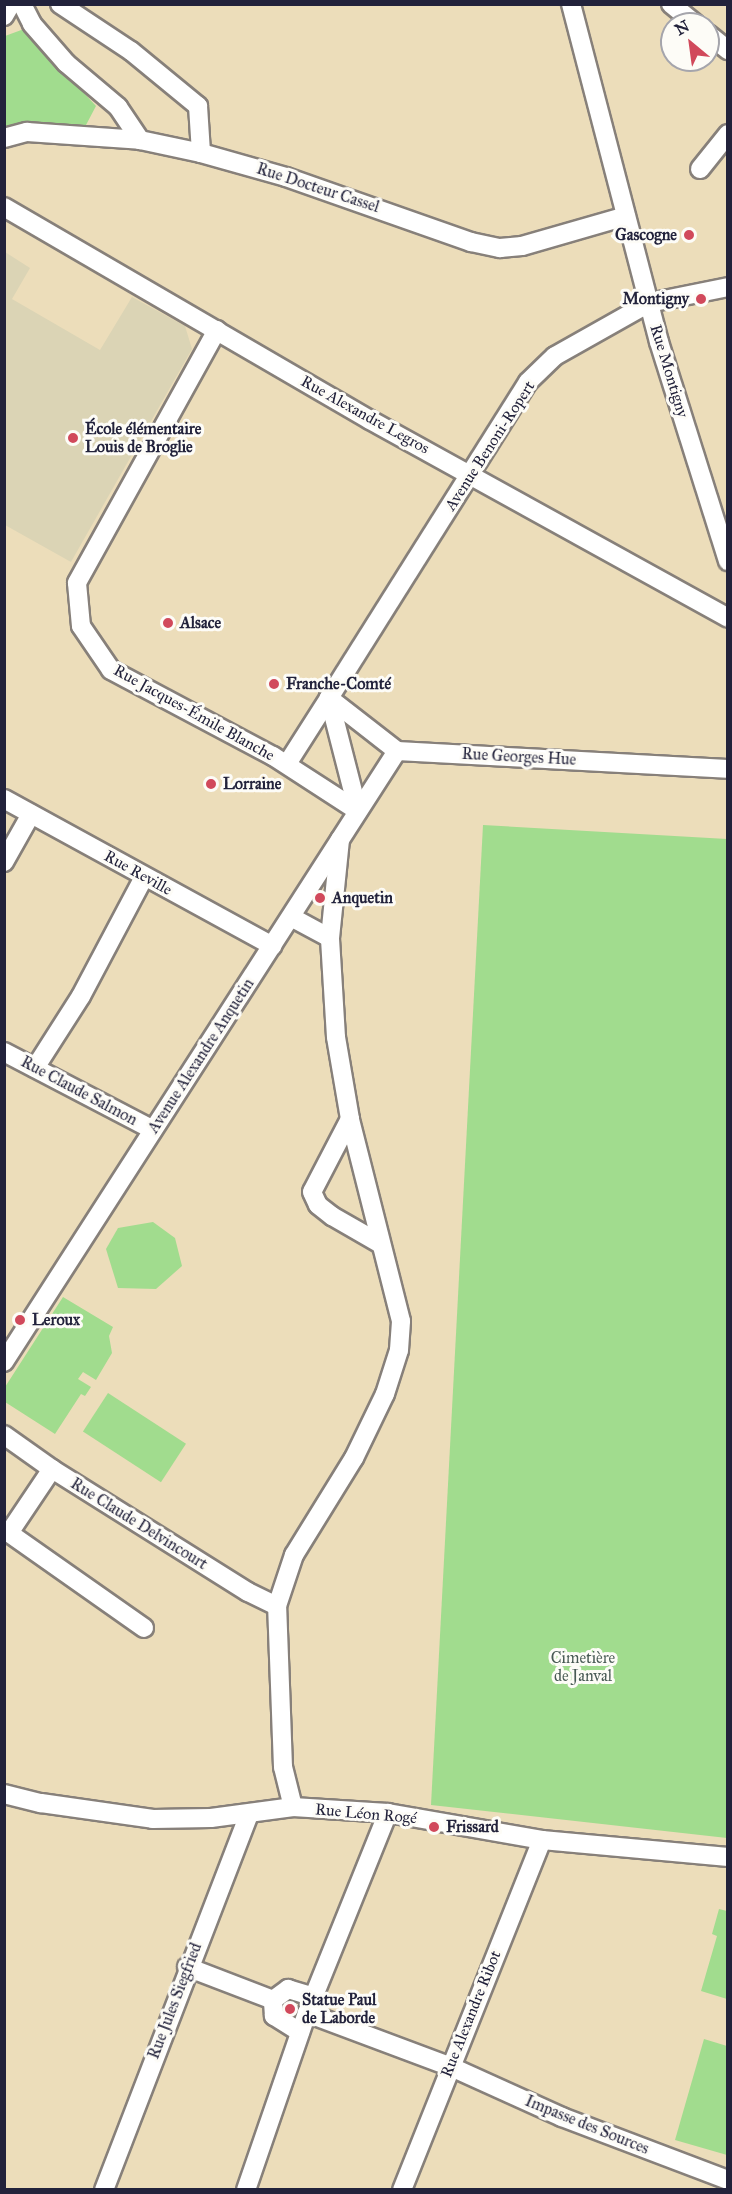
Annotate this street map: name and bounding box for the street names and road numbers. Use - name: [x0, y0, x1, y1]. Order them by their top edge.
- street label: Rue Docteur Cassel: [254, 159, 382, 217]
- street label: Rue Montigny: [646, 322, 692, 420]
- street label: Rue Alexandre Legros: [297, 372, 433, 458]
- street label: Avenue Benoni-Ropert: [441, 378, 539, 514]
- street label: Rue Jacques-Émile Blanche: [110, 661, 278, 765]
- street label: Rue Georges Hue: [461, 744, 577, 770]
- street label: Rue Reville: [101, 846, 175, 900]
- street label: Avenue Alexandre Anquetin: [144, 975, 258, 1137]
- street label: Rue Claude Salmon: [18, 1052, 140, 1130]
- street label: Rue Claude Delvincourt: [67, 1474, 211, 1574]
- street label: Rue Léon Rogé: [314, 1800, 418, 1828]
- street label: Rue Jules Siegfried: [144, 1940, 206, 2062]
- street label: Rue Alexandre Ribot: [437, 1948, 505, 2080]
- street label: Impasse des Sources: [522, 2091, 652, 2159]

